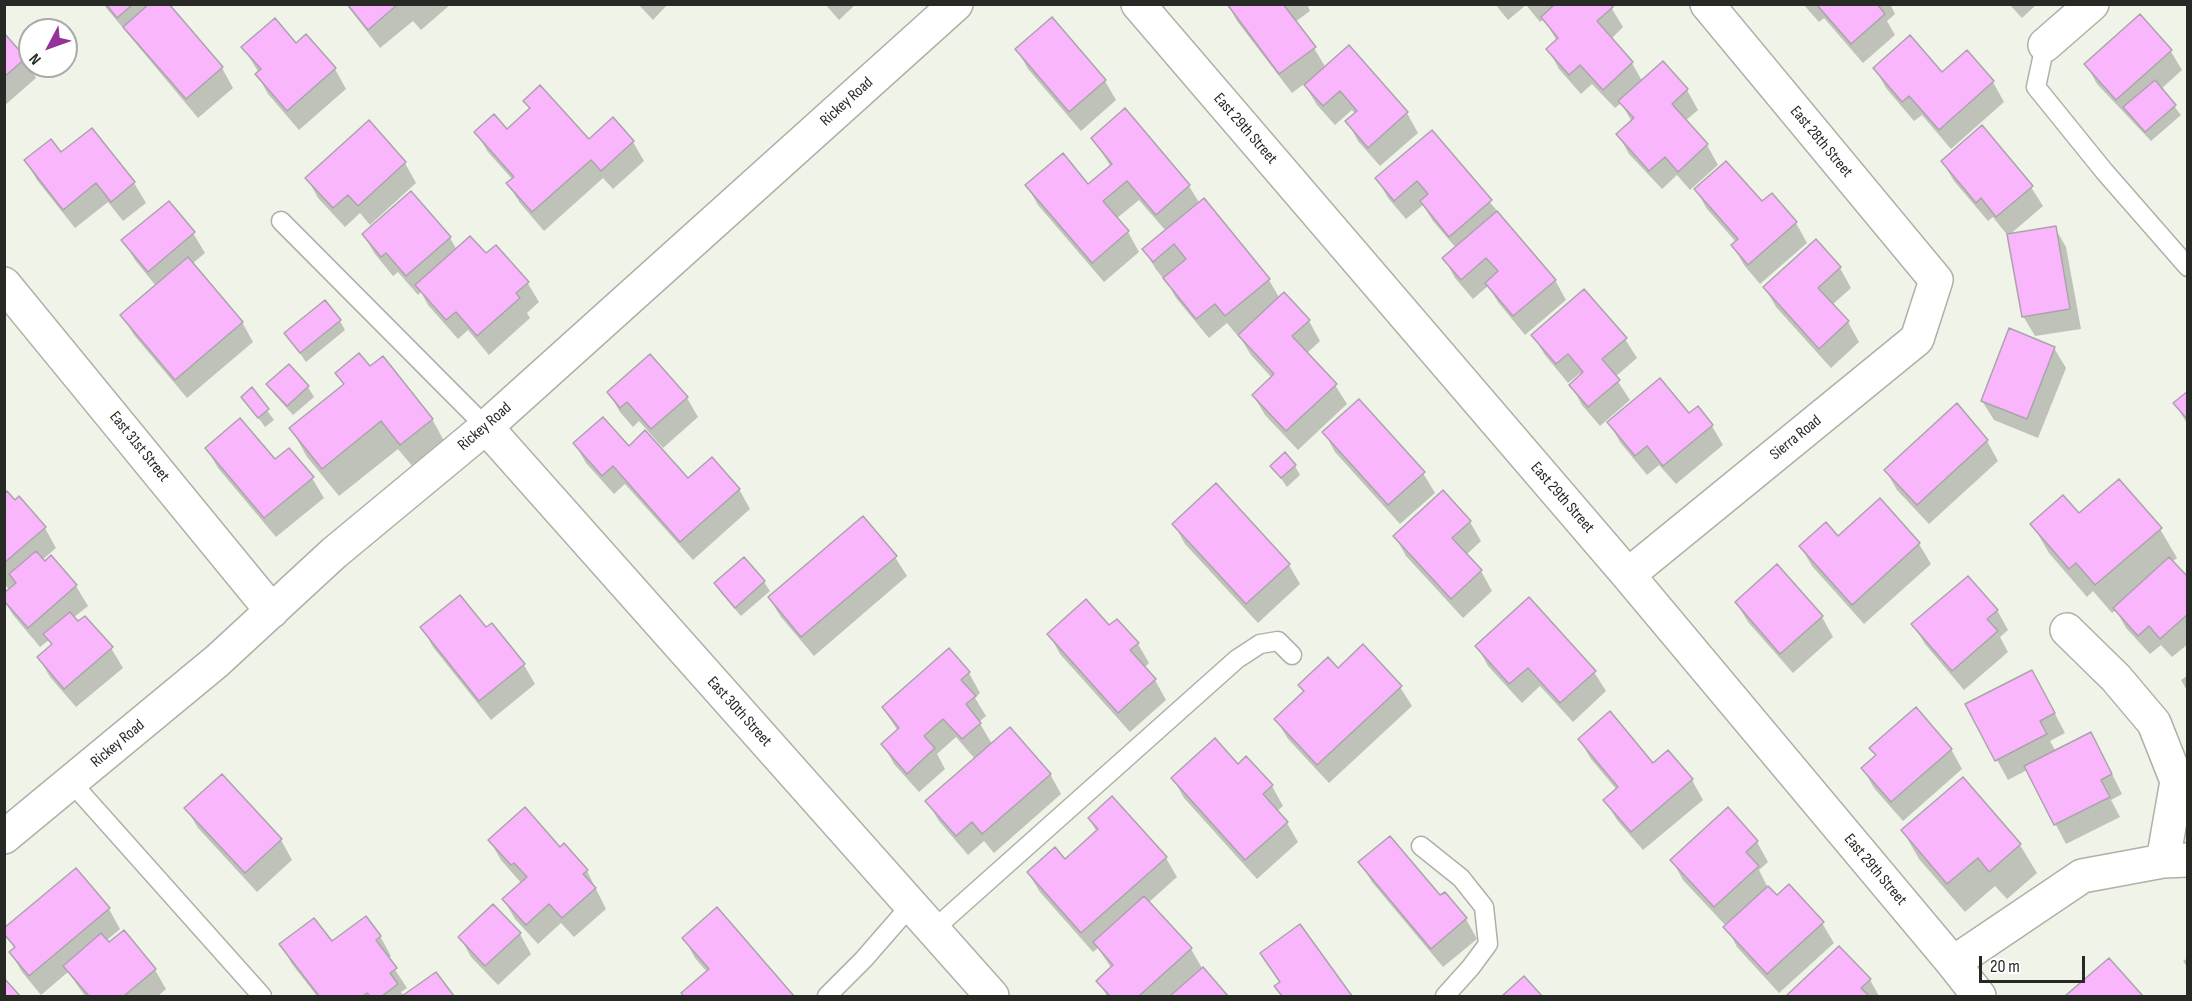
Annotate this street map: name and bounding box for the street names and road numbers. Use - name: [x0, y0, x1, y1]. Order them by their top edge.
- street label: Rickey Road: [817, 73, 877, 131]
- street label: East 29th Street: [1209, 90, 1281, 168]
- street label: East 28th Street: [1786, 102, 1856, 182]
- street label: Rickey Road: [454, 399, 516, 455]
- street label: East 31st Street: [105, 408, 173, 486]
- street label: Sierra Road: [1766, 411, 1826, 465]
- street label: East 29th Street: [1526, 459, 1598, 537]
- street label: East 30th Street: [703, 673, 775, 751]
- street label: Rickey Road: [87, 716, 149, 772]
- street label: East 29th Street: [1840, 830, 1910, 910]

